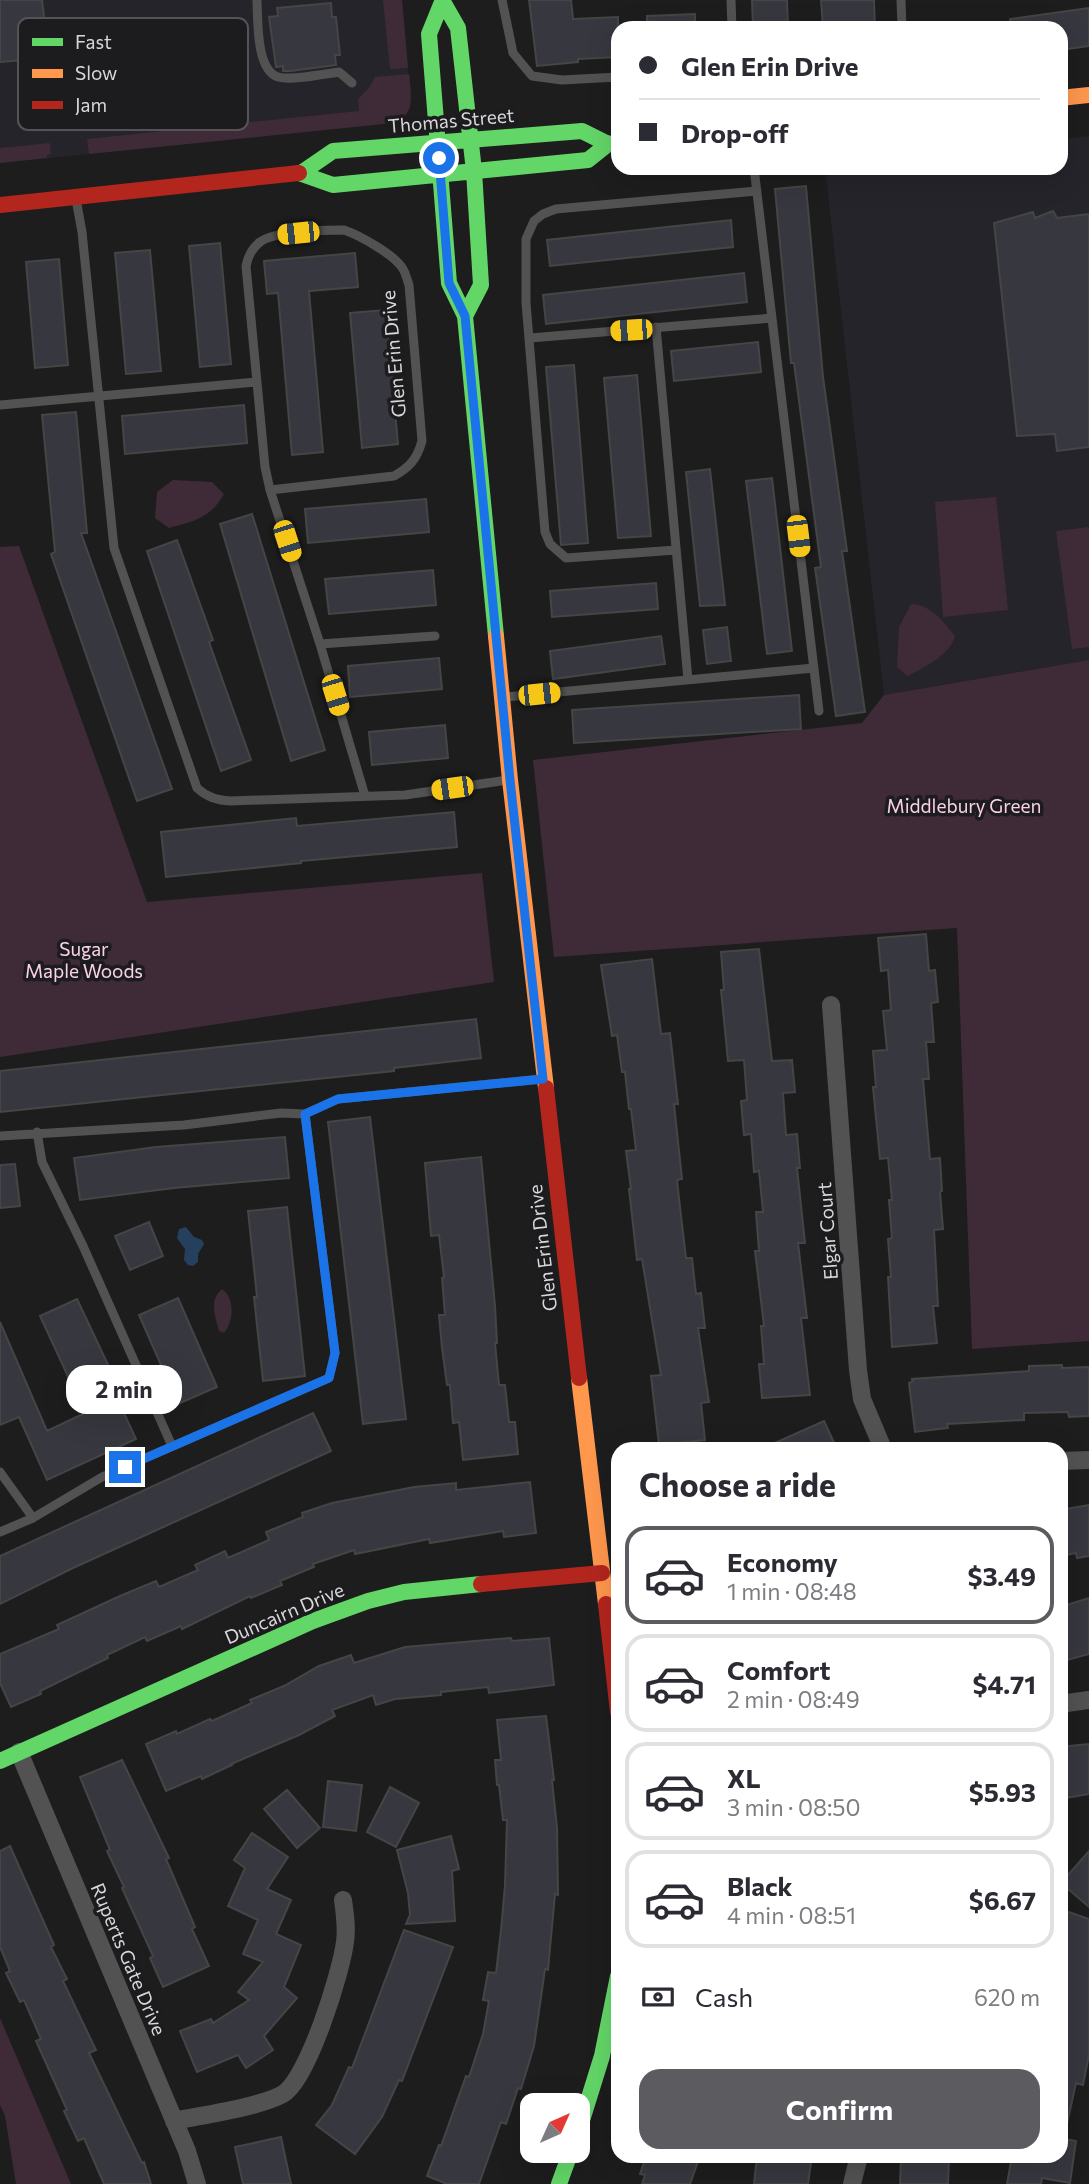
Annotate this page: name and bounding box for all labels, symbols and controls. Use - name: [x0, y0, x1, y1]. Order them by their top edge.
- legend: [18, 18, 248, 130]
- text: Fast: [75, 30, 112, 53]
- text: Glen Erin Drive: [681, 50, 859, 81]
- text: Slow: [75, 61, 117, 84]
- text: Jam: [75, 93, 107, 116]
- street label: Thomas Street: [387, 103, 515, 137]
- text: Drop-off: [681, 117, 788, 148]
- route start: [423, 142, 455, 174]
- car: [277, 220, 320, 246]
- street label: Glen Erin Drive: [376, 289, 410, 419]
- car: [610, 318, 653, 342]
- car: [786, 514, 811, 558]
- car: [271, 518, 304, 564]
- car: [319, 672, 352, 718]
- car: [518, 681, 561, 707]
- car: [430, 775, 475, 801]
- park label: Middlebury Green: [887, 794, 1041, 817]
- park label: Sugar Maple Woods: [25, 937, 143, 982]
- street label: Elgar Court: [812, 1181, 842, 1281]
- street label: Glen Erin Drive: [523, 1183, 561, 1313]
- callout: 2 min: [67, 1366, 183, 1414]
- text: 2 min: [95, 1375, 153, 1403]
- route end: [109, 1451, 141, 1483]
- text: Choose a ride: [639, 1464, 836, 1504]
- icon: car: [643, 1544, 706, 1607]
- text: Economy: [727, 1546, 838, 1577]
- text: $3.49: [968, 1560, 1036, 1591]
- street label: Duncairn Drive: [221, 1577, 347, 1649]
- text: 1 min · 08:48: [727, 1577, 857, 1605]
- icon: car: [643, 1652, 706, 1715]
- text: Comfort: [727, 1654, 830, 1685]
- text: $4.71: [973, 1668, 1036, 1699]
- text: 2 min · 08:49: [727, 1685, 860, 1713]
- icon: car: [643, 1760, 706, 1823]
- text: XL: [727, 1762, 761, 1793]
- text: $5.93: [969, 1776, 1036, 1807]
- text: 3 min · 08:50: [727, 1793, 861, 1821]
- icon: car: [643, 1868, 706, 1931]
- text: Black: [727, 1870, 793, 1901]
- street label: Ruperts Gate Drive: [87, 1879, 171, 2039]
- text: $6.67: [969, 1884, 1036, 1915]
- text: 4 min · 08:51: [727, 1901, 856, 1929]
- icon: cash: [639, 1978, 677, 2016]
- text: Cash: [695, 1981, 753, 2012]
- text: 620 m: [974, 1983, 1040, 2011]
- button: Confirm: [639, 2069, 1040, 2149]
- north arrow: [520, 2093, 590, 2163]
- map controls: [520, 2093, 590, 2163]

